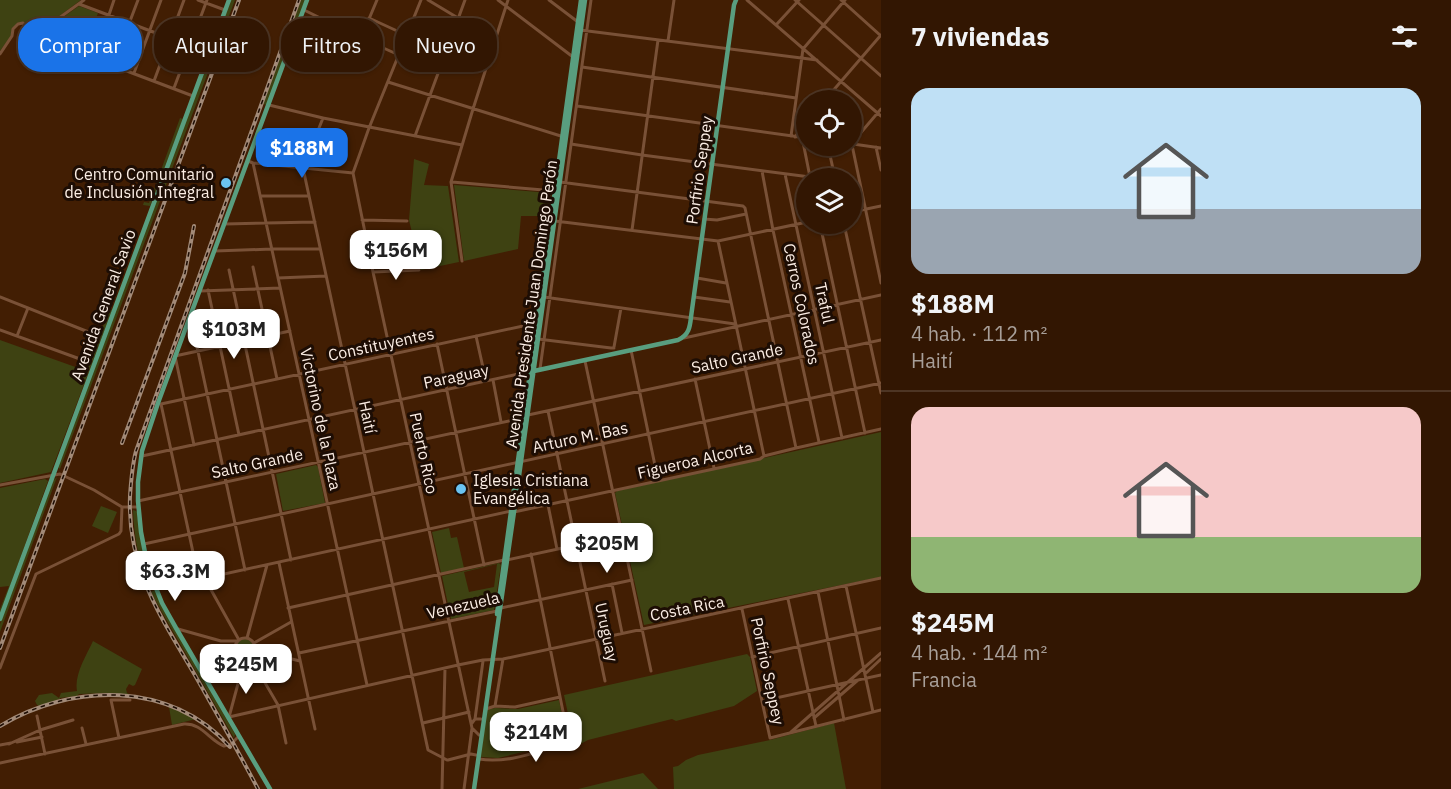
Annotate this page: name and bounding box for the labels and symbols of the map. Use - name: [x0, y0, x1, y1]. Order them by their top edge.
- street label: Porfirio Seppey: [681, 114, 717, 226]
- pin: $188M: [260, 128, 344, 179]
- street label: Avenida Presidente Juan Domingo Perón: [501, 159, 561, 449]
- place label: Centro Comunitario de Inclusión Integral: [65, 164, 214, 202]
- marker: Centro Comunitario de Inclusión Integral: [219, 176, 233, 190]
- street label: Avenida General Savio: [66, 226, 140, 384]
- pin: $156M: [354, 230, 438, 281]
- street label: Cerros Colorados: [779, 242, 825, 366]
- street label: Traful: [811, 281, 839, 325]
- pin: $103M: [192, 309, 276, 360]
- street label: Constituyentes: [326, 323, 436, 365]
- street label: Salto Grande: [689, 339, 785, 377]
- street label: Victorino de la Plaza: [296, 346, 346, 492]
- street label: Paraguay: [421, 359, 491, 393]
- street label: Haití: [355, 399, 381, 435]
- street label: Puerto Rico: [406, 410, 442, 496]
- street label: Arturo M. Bas: [530, 417, 630, 457]
- street label: Figueroa Alcorta: [635, 437, 755, 483]
- street label: Salto Grande: [209, 444, 305, 482]
- place label: Iglesia Cristiana Evangélica: [473, 470, 589, 508]
- marker: Iglesia Cristiana Evangélica: [454, 482, 468, 496]
- pin: $205M: [565, 523, 649, 574]
- pin: $63.3M: [126, 551, 224, 602]
- street label: Venezuela: [425, 587, 502, 623]
- street label: Costa Rica: [648, 591, 726, 625]
- street label: Uruguay: [591, 601, 623, 663]
- street label: Porfirio Seppey: [747, 615, 789, 727]
- pin: $245M: [204, 644, 288, 695]
- pin: $214M: [494, 712, 578, 763]

